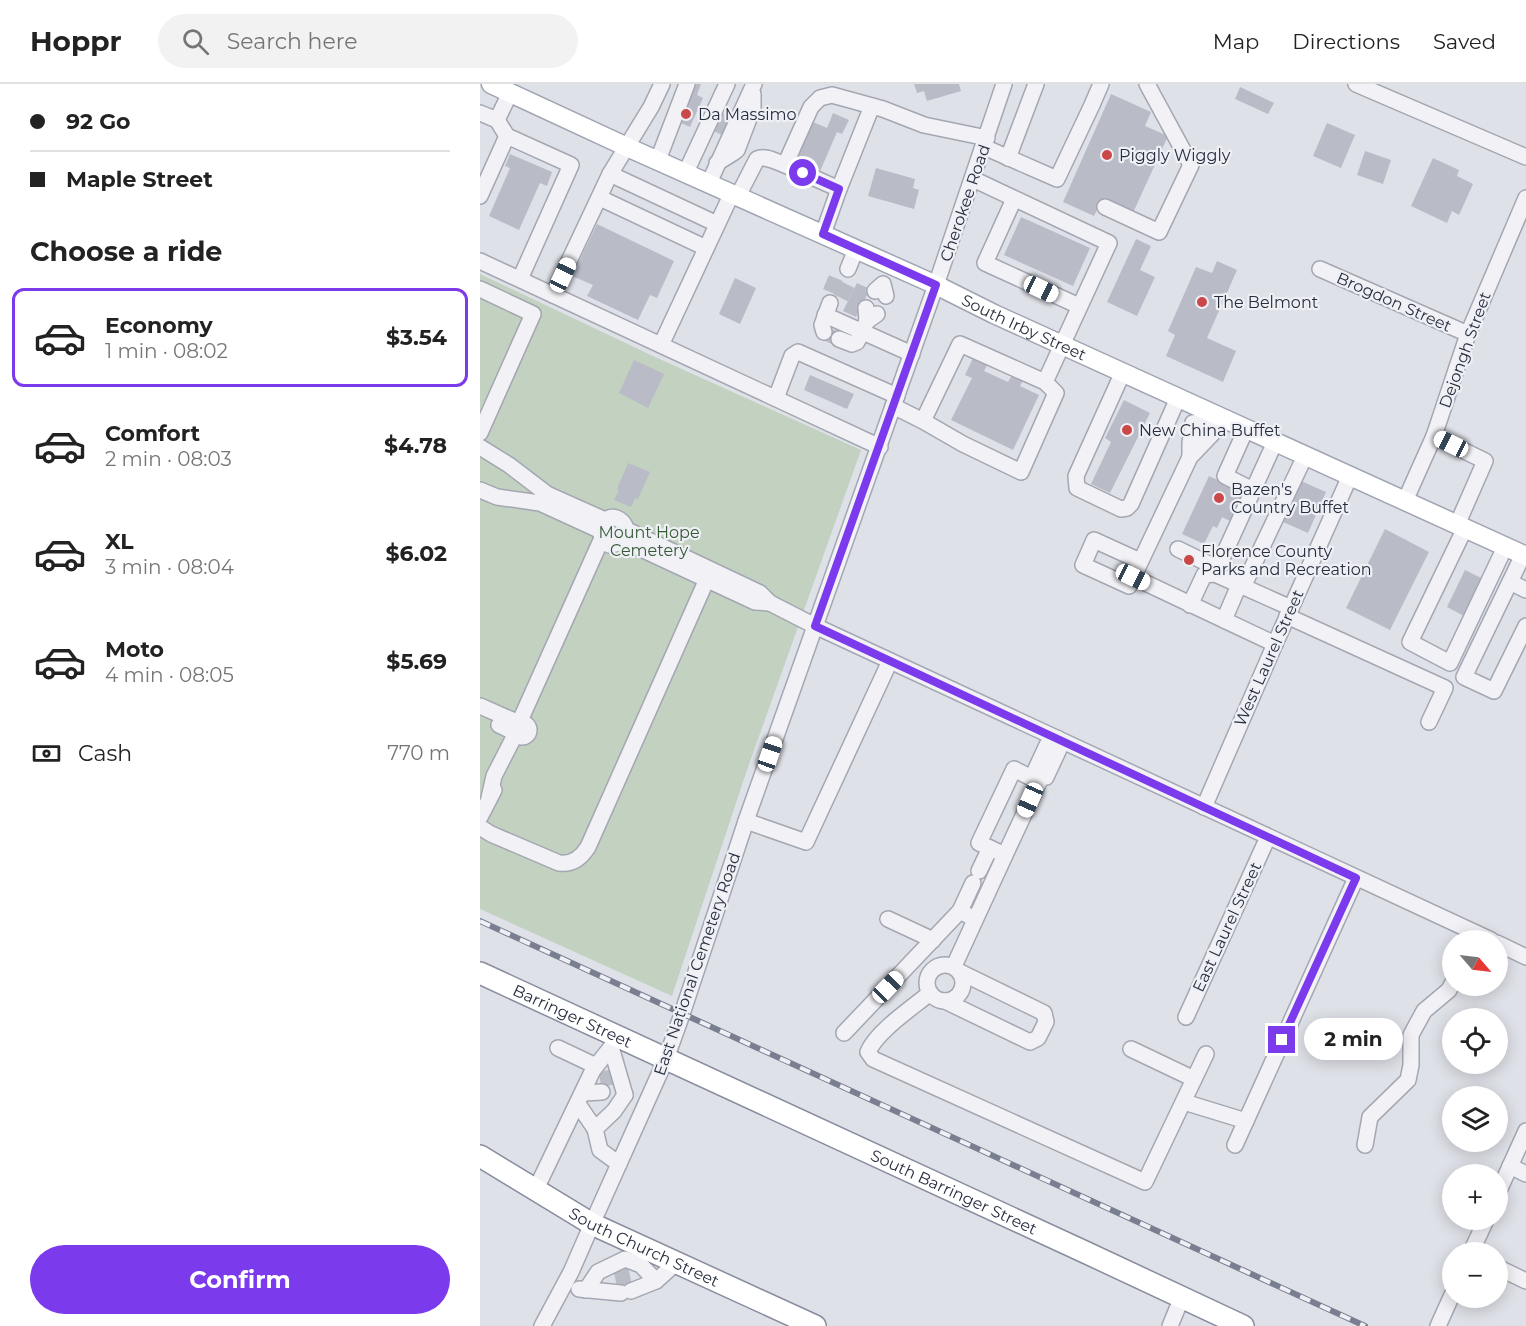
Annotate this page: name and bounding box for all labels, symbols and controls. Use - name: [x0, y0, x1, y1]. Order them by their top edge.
- search box: [158, 14, 578, 68]
- text: Hoppr: [30, 24, 122, 58]
- icon: search: [179, 25, 212, 58]
- text: Search here: [227, 28, 358, 55]
- text: Map: [1213, 29, 1259, 54]
- text: Directions: [1292, 29, 1400, 54]
- text: Saved: [1433, 29, 1496, 54]
- place label: Da Massimo: [698, 105, 797, 124]
- marker: Da Massimo: [679, 107, 693, 121]
- text: 92 Go: [66, 108, 131, 135]
- street label: Cherokee Road: [936, 142, 994, 264]
- place label: Piggly Wiggly: [1119, 146, 1231, 165]
- marker: Piggly Wiggly: [1100, 148, 1114, 162]
- route start: [789, 159, 816, 186]
- text: Maple Street: [66, 166, 213, 193]
- text: Choose a ride: [30, 235, 222, 268]
- car: [547, 255, 579, 295]
- street label: Brogdon Street: [1334, 268, 1455, 336]
- car: [1021, 273, 1061, 305]
- street label: Dejongh Street: [1435, 289, 1495, 411]
- street label: South Irby Street: [959, 290, 1090, 364]
- place label: The Belmont: [1214, 293, 1319, 312]
- marker: The Belmont: [1195, 295, 1209, 309]
- icon: car: [33, 311, 87, 365]
- text: Economy: [105, 312, 213, 339]
- text: $3.54: [386, 324, 447, 351]
- text: 1 min · 08:02: [105, 339, 228, 363]
- icon: car: [33, 419, 87, 473]
- text: Comfort: [105, 420, 200, 447]
- place label: New China Buffet: [1139, 421, 1281, 440]
- marker: New China Buffet: [1120, 423, 1134, 437]
- car: [1431, 428, 1471, 460]
- text: $4.78: [384, 432, 447, 459]
- text: 2 min · 08:03: [105, 447, 232, 471]
- place label: Bazen's Country Buffet: [1231, 480, 1349, 517]
- marker: Bazen's Country Buffet: [1212, 491, 1226, 505]
- park label: Mount Hope Cemetery: [598, 523, 700, 560]
- icon: car: [33, 527, 87, 581]
- text: XL: [105, 528, 134, 555]
- text: $6.02: [385, 540, 447, 567]
- place label: Florence County Parks and Recreation: [1201, 542, 1372, 579]
- marker: Florence County Parks and Recreation: [1182, 553, 1196, 567]
- text: 3 min · 08:04: [105, 555, 234, 579]
- car: [1113, 561, 1153, 593]
- street label: West Laurel Street: [1230, 586, 1308, 729]
- icon: car: [33, 635, 87, 689]
- text: Moto: [105, 636, 164, 663]
- text: $5.69: [386, 648, 447, 675]
- text: 4 min · 08:05: [105, 663, 234, 687]
- car: [756, 734, 784, 774]
- icon: cash: [30, 737, 63, 770]
- text: Cash: [78, 740, 132, 767]
- text: 770 m: [387, 741, 450, 765]
- car: [1014, 780, 1046, 820]
- street label: East National Cemetery Road: [650, 850, 744, 1078]
- street label: East Laurel Street: [1189, 859, 1266, 995]
- north arrow: [1442, 930, 1508, 996]
- map controls: [1442, 930, 1508, 1308]
- car: [869, 968, 907, 1006]
- street label: Barringer Street: [510, 980, 636, 1052]
- button: locate: [1442, 1008, 1508, 1074]
- callout: 2 min: [1303, 1019, 1402, 1061]
- route end: [1268, 1026, 1295, 1053]
- text: 2 min: [1324, 1027, 1383, 1051]
- button: layers: [1442, 1086, 1508, 1152]
- street label: South Barringer Street: [868, 1145, 1041, 1238]
- button: +: [1442, 1164, 1508, 1230]
- street label: South Church Street: [566, 1203, 723, 1291]
- button: −: [1442, 1242, 1508, 1308]
- button: Confirm: [30, 1245, 450, 1314]

